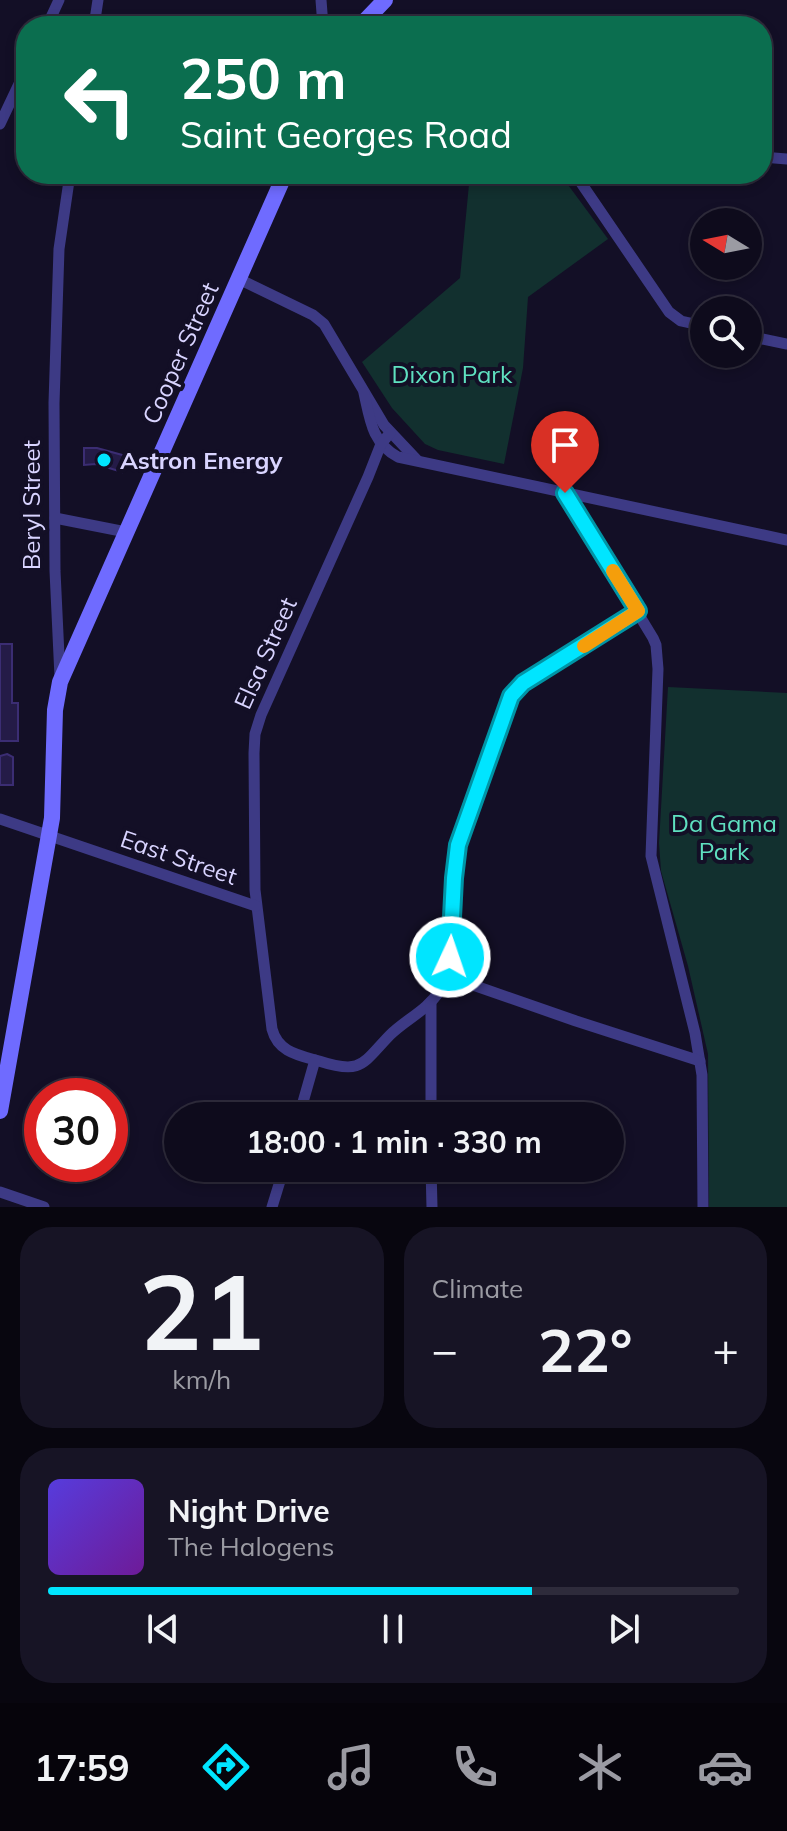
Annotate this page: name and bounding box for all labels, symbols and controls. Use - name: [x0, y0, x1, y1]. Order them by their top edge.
- text: 250 m: [180, 43, 347, 113]
- icon: left: [48, 48, 152, 152]
- text: Saint Georges Road: [180, 112, 512, 157]
- north arrow: [690, 208, 762, 280]
- map controls: [690, 208, 762, 368]
- street label: Cooper Street: [135, 278, 225, 428]
- button: search: [690, 296, 762, 368]
- park label: Dixon Park: [392, 359, 513, 389]
- pin: [531, 411, 599, 493]
- icon: arrive: [543, 423, 587, 467]
- street label: Beryl Street: [16, 440, 46, 570]
- place label: Astron Energy: [120, 445, 283, 475]
- marker: Astron Energy: [95, 451, 113, 469]
- street label: Elsa Street: [227, 593, 303, 713]
- park label: Da Gama Park: [671, 808, 777, 866]
- street label: East Street: [117, 823, 241, 891]
- position arrow: [408, 915, 492, 999]
- speed limit sign: 30: [24, 1078, 128, 1182]
- text: 18:00 · 1 min · 330 m: [246, 1123, 542, 1161]
- text: 21: [139, 1245, 264, 1376]
- text: Climate: [432, 1272, 523, 1305]
- text: 22°: [538, 1312, 633, 1387]
- text: −: [432, 1322, 458, 1377]
- text: +: [713, 1322, 739, 1377]
- text: km/h: [172, 1363, 231, 1396]
- text: Night Drive: [168, 1492, 330, 1530]
- text: The Halogens: [168, 1530, 334, 1563]
- icon: previous: [141, 1607, 185, 1651]
- icon: pause: [371, 1607, 415, 1651]
- icon: next: [602, 1607, 646, 1651]
- icon: directions: [198, 1739, 254, 1795]
- icon: music: [323, 1739, 379, 1795]
- icon: phone: [447, 1739, 503, 1795]
- icon: climate: [572, 1739, 628, 1795]
- icon: car: [697, 1739, 753, 1795]
- text: 17:59: [34, 1745, 130, 1790]

